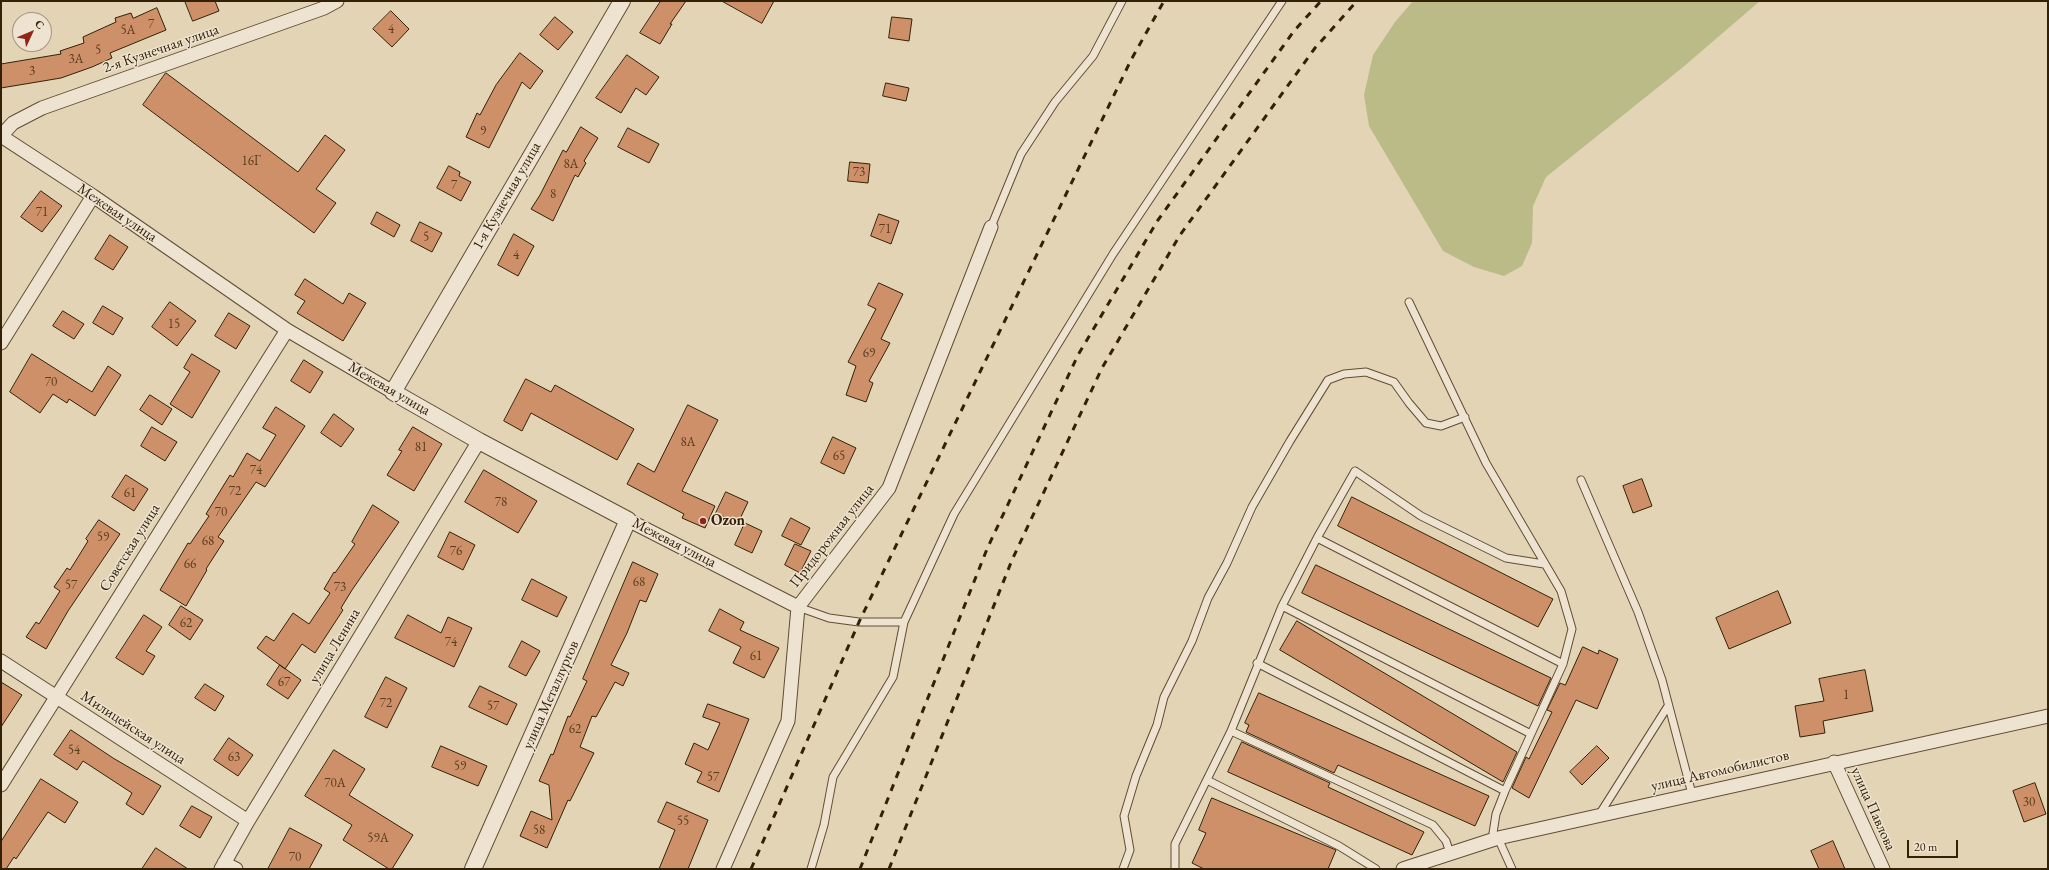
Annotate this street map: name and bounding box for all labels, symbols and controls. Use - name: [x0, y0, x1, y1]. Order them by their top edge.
- north arrow: [12, 12, 52, 52]
- house number: 7: [148, 16, 154, 32]
- text: С: [32, 17, 48, 32]
- street label: 2-я Кузнечная улица: [101, 21, 221, 77]
- house number: 4: [388, 21, 394, 37]
- house number: 5А: [120, 22, 136, 38]
- house number: 5: [95, 42, 101, 58]
- house number: 3А: [68, 51, 84, 67]
- house number: 3: [29, 63, 35, 79]
- house number: 9: [480, 123, 486, 139]
- street label: 1-я Кузнечная улица: [469, 139, 545, 253]
- house number: 16Г: [241, 153, 261, 169]
- house number: 8А: [563, 156, 579, 172]
- house number: 73: [853, 164, 865, 180]
- house number: 7: [451, 177, 457, 193]
- street label: Межевая улица: [74, 180, 160, 246]
- house number: 8: [550, 186, 556, 202]
- house number: 71: [36, 204, 48, 220]
- house number: 71: [879, 221, 891, 237]
- house number: 5: [423, 229, 429, 245]
- house number: 4: [513, 247, 519, 263]
- house number: 15: [168, 316, 180, 332]
- house number: 69: [863, 345, 875, 361]
- street label: Межевая улица: [345, 358, 433, 420]
- house number: 70: [45, 374, 57, 390]
- house number: 8А: [680, 434, 696, 450]
- house number: 81: [415, 439, 427, 455]
- house number: 65: [833, 448, 845, 464]
- house number: 74: [250, 462, 262, 478]
- street label: Придорожная улица: [786, 481, 878, 591]
- house number: 72: [229, 483, 241, 499]
- house number: 61: [124, 485, 136, 501]
- house number: 78: [495, 494, 507, 510]
- street label: Советская улица: [96, 501, 164, 595]
- house number: 70: [215, 504, 227, 520]
- place label: Ozon: [711, 512, 745, 530]
- street label: Межевая улица: [629, 514, 719, 572]
- marker: Ozon: [698, 516, 708, 526]
- house number: 59: [97, 529, 109, 545]
- house number: 68: [202, 533, 214, 549]
- house number: 76: [450, 543, 462, 559]
- house number: 66: [184, 556, 196, 572]
- house number: 68: [633, 574, 645, 590]
- house number: 57: [65, 577, 77, 593]
- house number: 73: [334, 579, 346, 595]
- street label: улица Ленина: [306, 605, 364, 687]
- house number: 62: [180, 615, 192, 631]
- house number: 74: [445, 634, 457, 650]
- street label: улица Металлургов: [519, 638, 583, 752]
- house number: 61: [750, 648, 762, 664]
- house number: 67: [278, 674, 290, 690]
- street label: Милицейская улица: [77, 687, 189, 769]
- house number: 1: [1843, 687, 1849, 703]
- house number: 72: [380, 695, 392, 711]
- house number: 57: [487, 698, 499, 714]
- house number: 62: [569, 721, 581, 737]
- house number: 54: [68, 742, 80, 758]
- street label: улица Автомобилистов: [1649, 746, 1791, 796]
- house number: 63: [228, 749, 240, 765]
- house number: 59: [454, 758, 466, 774]
- street label: улица Павлова: [1847, 764, 1899, 854]
- house number: 57: [707, 769, 719, 785]
- house number: 70А: [324, 775, 346, 791]
- house number: 30: [2023, 794, 2035, 810]
- house number: 55: [677, 813, 689, 829]
- house number: 58: [533, 822, 545, 838]
- house number: 59А: [367, 830, 389, 846]
- scale bar: [1909, 832, 1960, 858]
- text: 20 m: [1914, 839, 1937, 855]
- house number: 70: [289, 849, 301, 865]

